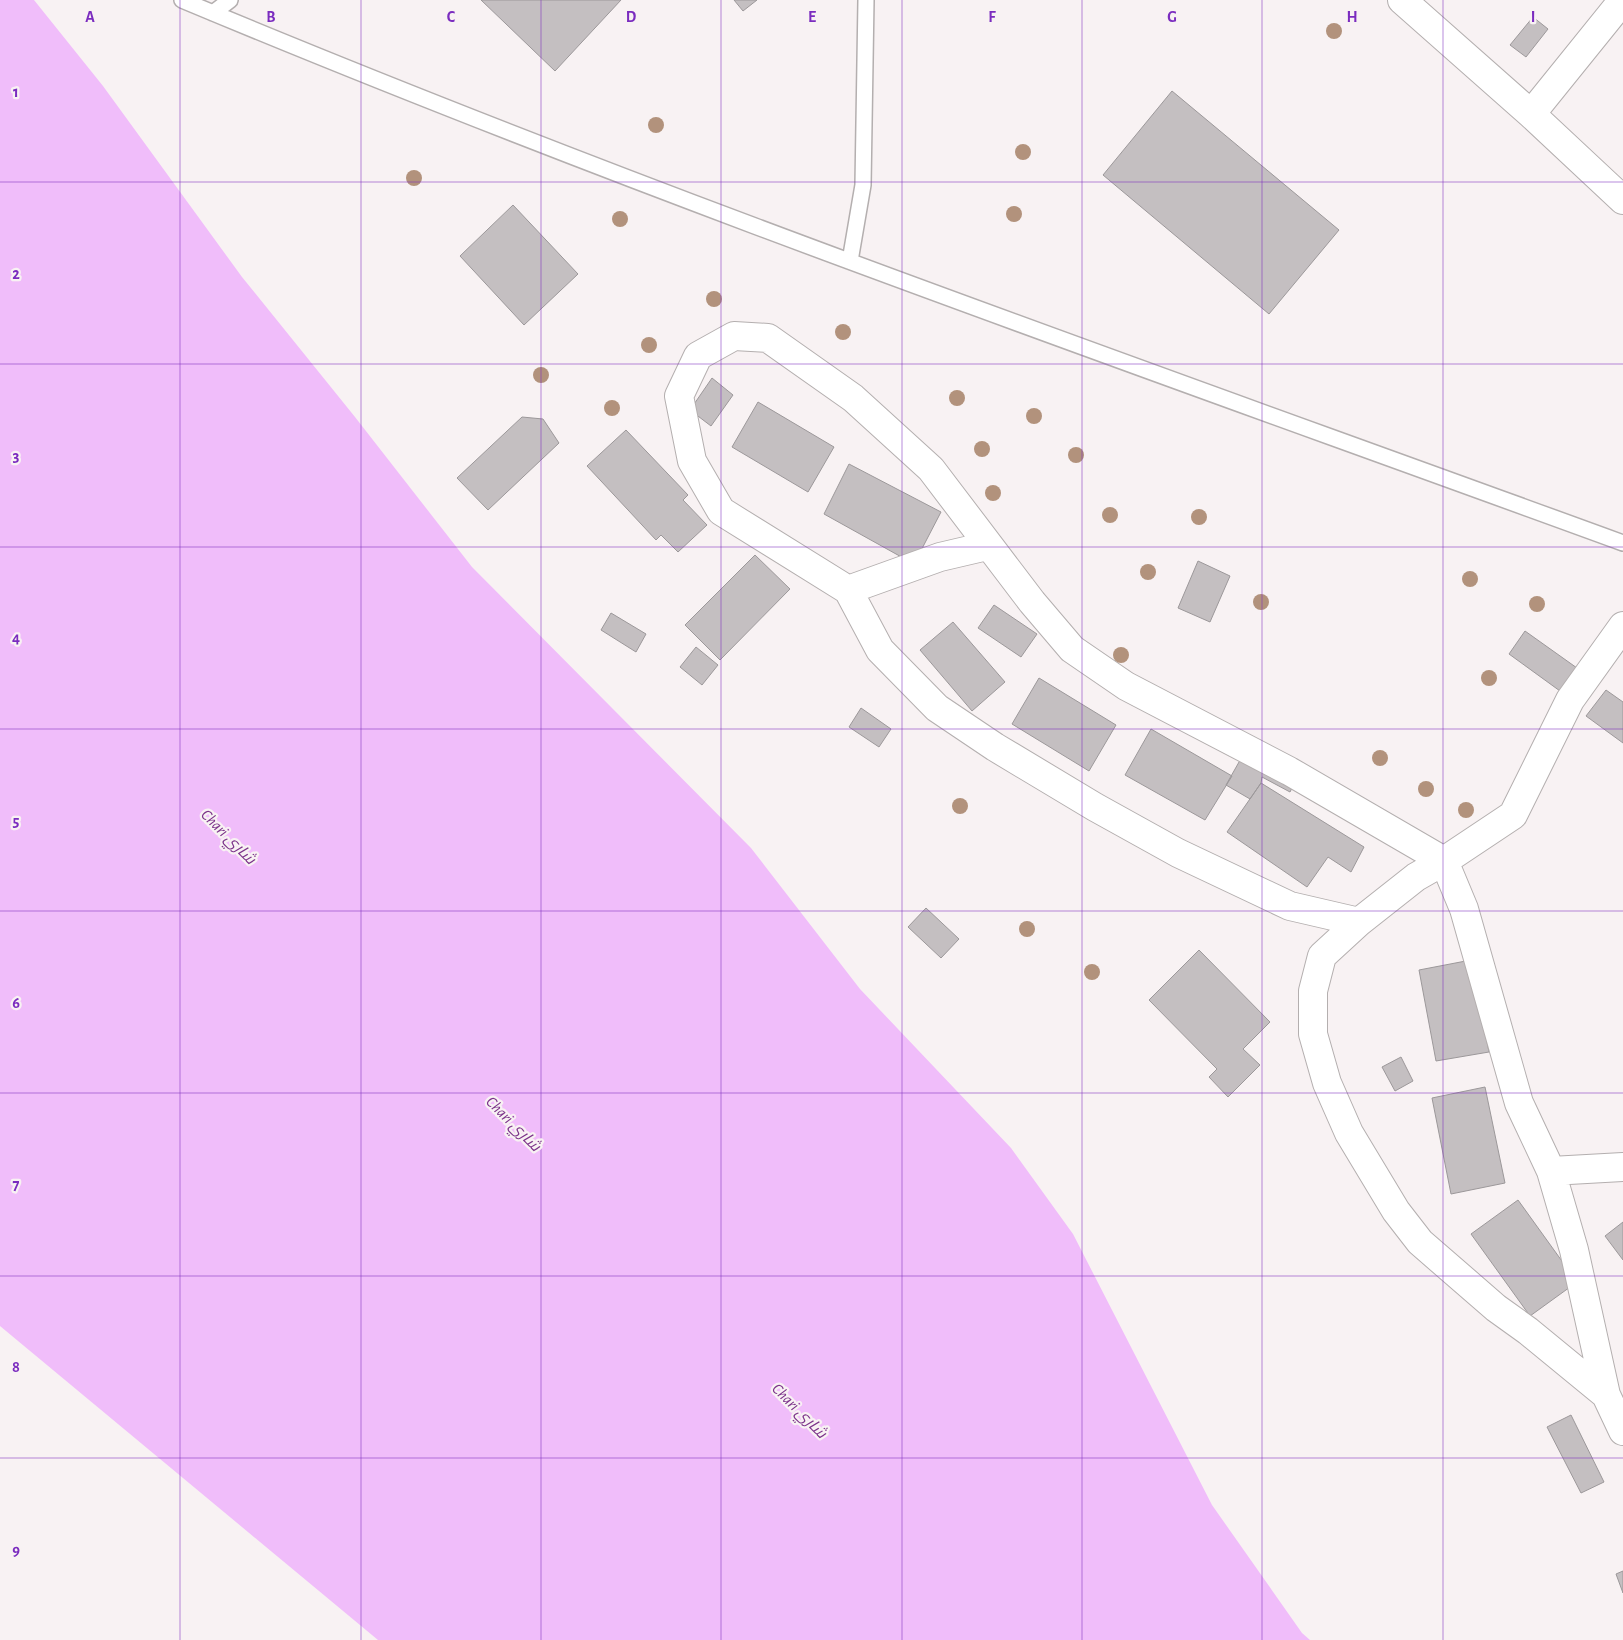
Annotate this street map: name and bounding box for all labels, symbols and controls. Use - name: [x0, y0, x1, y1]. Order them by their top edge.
- text: A: [85, 9, 95, 25]
- text: B: [266, 9, 276, 25]
- text: C: [447, 9, 456, 25]
- text: D: [626, 9, 637, 25]
- text: E: [808, 9, 816, 25]
- text: F: [988, 9, 996, 25]
- text: G: [1167, 9, 1177, 25]
- text: H: [1346, 9, 1358, 25]
- text: I: [1531, 9, 1535, 25]
- text: 1: [13, 84, 19, 100]
- text: 2: [12, 266, 20, 282]
- text: 3: [13, 448, 20, 464]
- text: 4: [12, 630, 20, 646]
- water label: Chari شاري: [195, 806, 259, 871]
- text: 5: [13, 813, 20, 829]
- text: 6: [12, 995, 20, 1011]
- water label: Chari شاري: [480, 1093, 544, 1158]
- text: 7: [13, 1177, 20, 1193]
- text: 8: [12, 1359, 20, 1375]
- water label: Chari شاري: [766, 1380, 830, 1445]
- text: 9: [12, 1542, 20, 1558]

